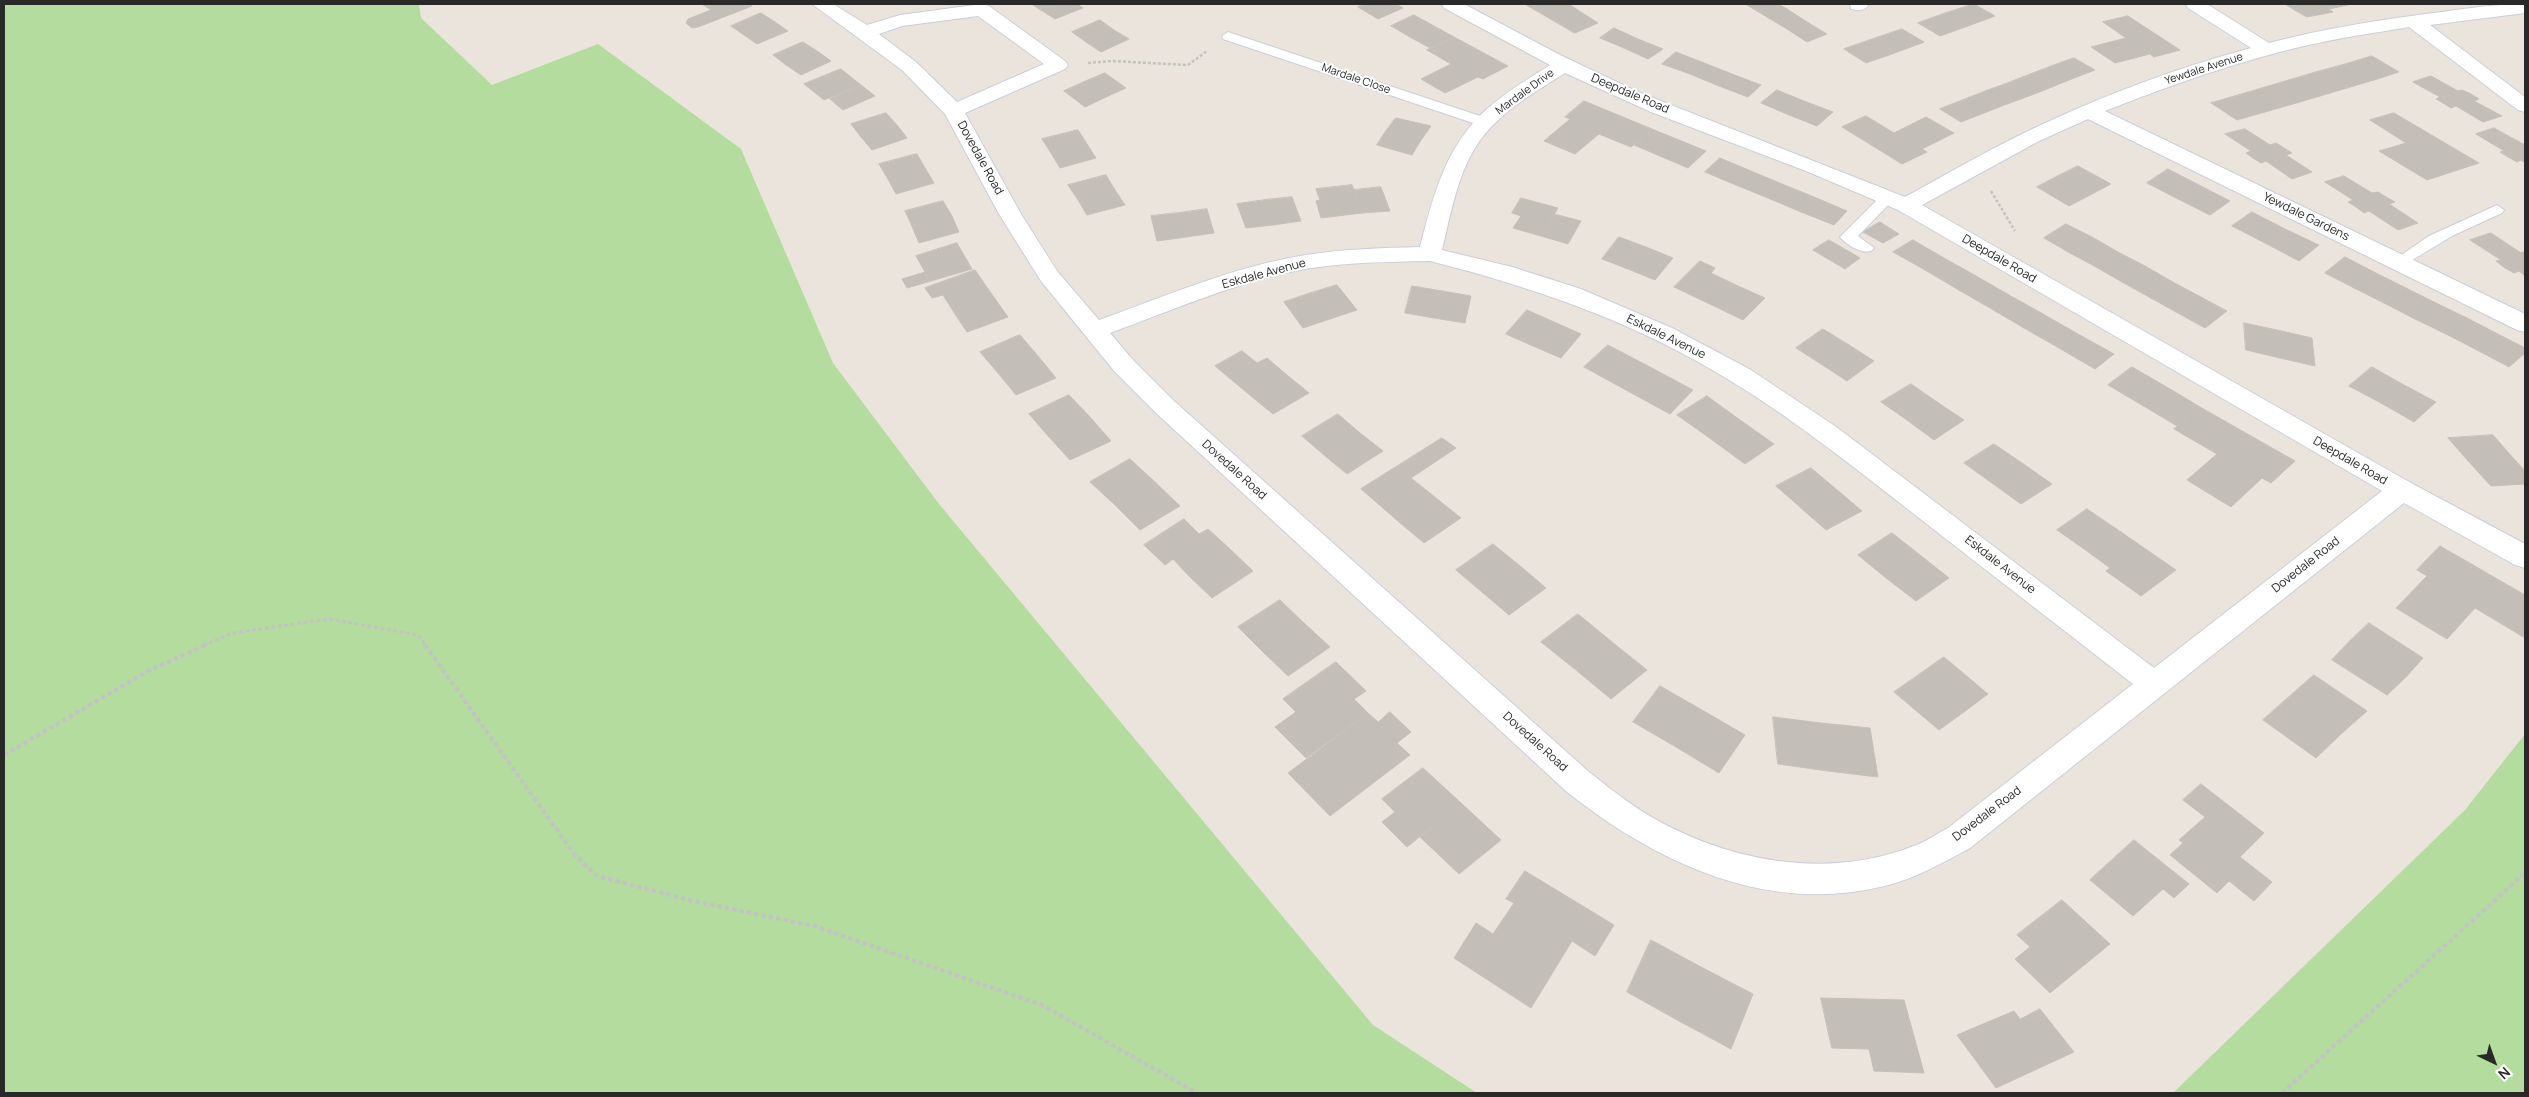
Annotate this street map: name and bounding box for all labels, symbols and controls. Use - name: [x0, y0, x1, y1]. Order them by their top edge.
- street label: Yewdale Avenue: [2163, 50, 2245, 88]
- street label: Mardale Close: [1320, 61, 1392, 97]
- street label: Mardale Drive: [1493, 66, 1557, 118]
- street label: Deepdale Road: [1589, 71, 1671, 117]
- street label: Dovedale Road: [954, 119, 1006, 197]
- street label: Yewdale Gardens: [2261, 190, 2351, 244]
- street label: Deepdale Road: [1959, 232, 2039, 286]
- street label: Eskdale Avenue: [1221, 256, 1307, 292]
- street label: Eskdale Avenue: [1624, 312, 1708, 362]
- street label: Deepdale Road: [2310, 434, 2390, 488]
- street label: Dovedale Road: [1199, 437, 1269, 503]
- street label: Eskdale Avenue: [1962, 533, 2038, 597]
- street label: Dovedale Road: [2269, 534, 2343, 596]
- street label: Dovedale Road: [1500, 709, 1570, 775]
- street label: Dovedale Road: [1950, 784, 2024, 844]
- north arrow: [2469, 1037, 2519, 1087]
- text: N: [2494, 1063, 2514, 1084]

